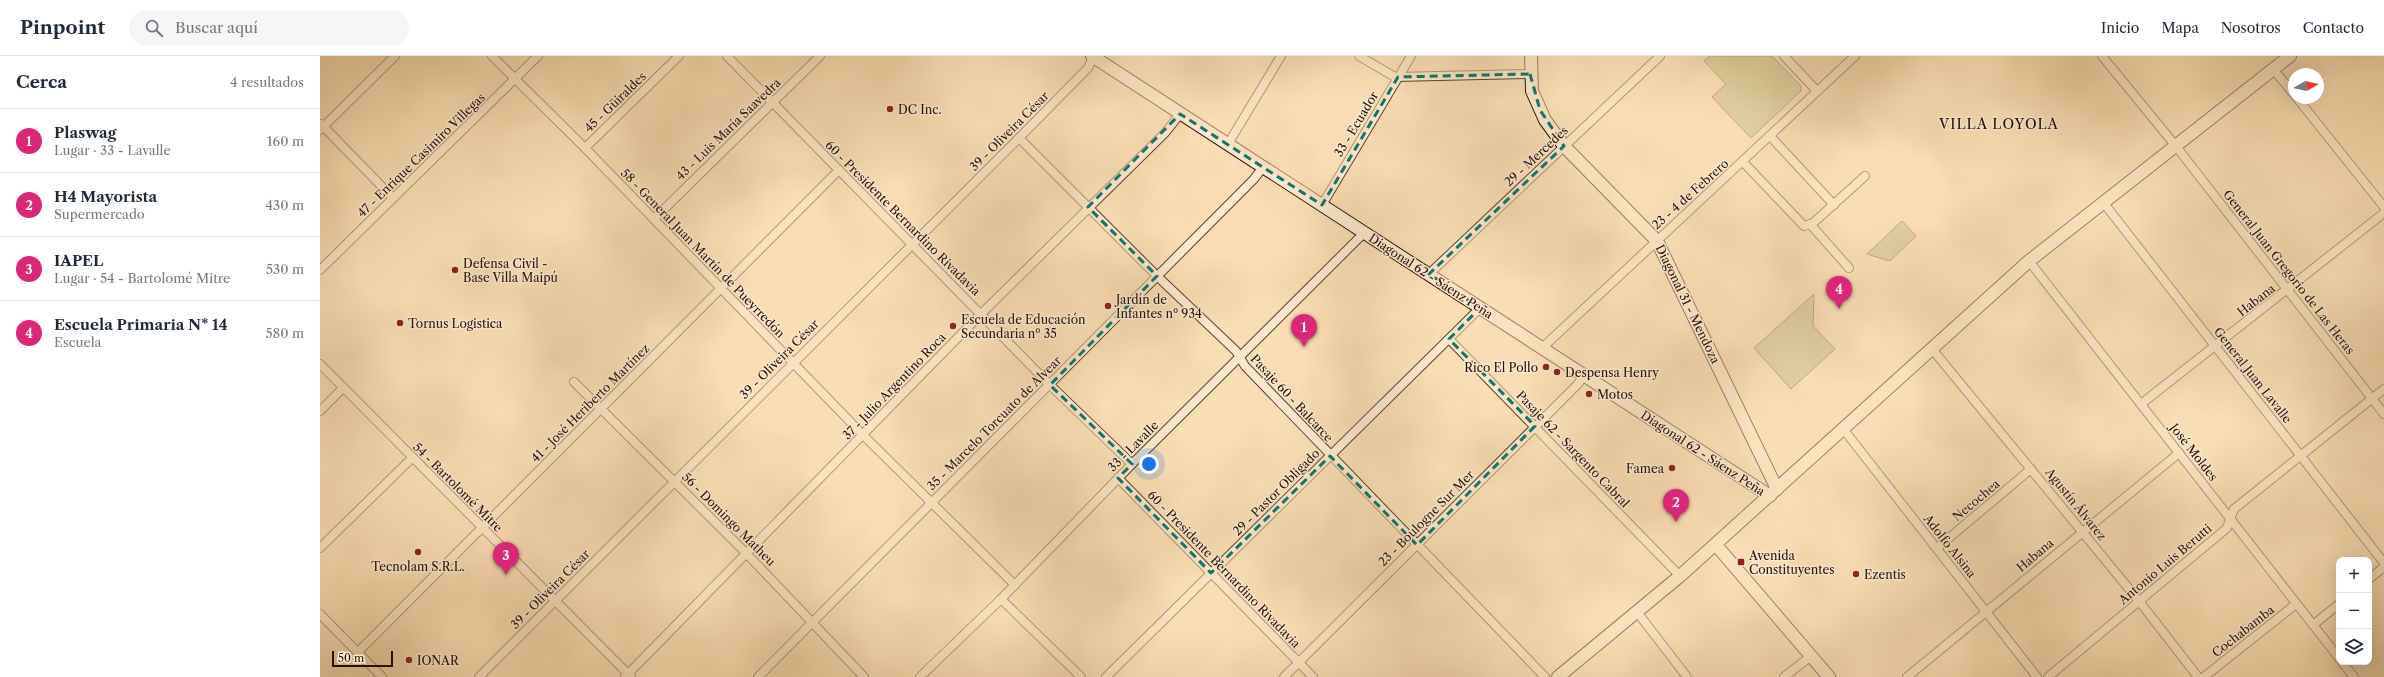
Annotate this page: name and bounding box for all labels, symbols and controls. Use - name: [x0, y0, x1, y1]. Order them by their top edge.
- search box: [129, 10, 409, 46]
- text: Pinpoint: [20, 16, 105, 39]
- icon: search: [143, 17, 165, 39]
- text: Buscar aquí: [175, 18, 258, 37]
- text: Inicio: [2101, 19, 2139, 37]
- text: Mapa: [2161, 19, 2199, 37]
- text: Nosotros: [2221, 19, 2281, 37]
- text: Contacto: [2303, 19, 2364, 37]
- north arrow: [2288, 68, 2324, 104]
- street label: 45 - Güiraldes: [581, 69, 649, 135]
- text: Cerca: [16, 72, 67, 92]
- text: 4 resultados: [230, 74, 304, 90]
- street label: 43 - Luis María Saavedra: [672, 74, 784, 183]
- street label: 39 - Oliveira César: [966, 88, 1052, 174]
- street label: 33 - Ecuador: [1331, 89, 1381, 159]
- street label: 47 - Enrique Casimiro Villegas: [354, 90, 488, 220]
- place label: DC Inc.: [898, 102, 942, 117]
- marker: DC Inc.: [885, 104, 895, 114]
- district label: VILLA LOYOLA: [1938, 115, 2059, 133]
- text: Plaswag: [54, 123, 116, 142]
- street label: 29 - Mercedes: [1501, 123, 1571, 189]
- text: 1: [26, 133, 32, 149]
- text: 160 m: [267, 133, 304, 149]
- street label: 60 - Presidente Bernardino Rivadavia: [822, 137, 984, 299]
- text: Lugar · 33 - Lavalle: [54, 142, 171, 158]
- street label: 23 - 4 de Febrero: [1649, 156, 1731, 232]
- street label: 58 - General Juan Martín de Pueyrredón: [618, 165, 788, 341]
- text: H4 Mayorista: [54, 187, 157, 206]
- street label: General Juan Gregorio de Las Heras: [2220, 187, 2358, 357]
- text: 2: [25, 197, 33, 213]
- text: 430 m: [266, 197, 304, 213]
- text: Supermercado: [54, 206, 145, 222]
- street label: Diagonal 62 - Sáenz Peña: [1366, 230, 1496, 322]
- street label: Diagonal 31 - Mendoza: [1653, 242, 1724, 367]
- text: IAPEL: [54, 251, 103, 270]
- place label: Defensa Civil - Base Villa Maipú: [463, 256, 559, 285]
- text: 3: [25, 261, 33, 277]
- text: 530 m: [266, 261, 304, 277]
- marker: Defensa Civil - Base Villa Maipú: [450, 265, 460, 275]
- text: Lugar · 54 - Bartolomé Mitre: [54, 270, 230, 286]
- pin: 4: [1826, 276, 1852, 309]
- street label: Habana: [2234, 280, 2278, 319]
- place label: Jardín de Infantes nº 934: [1114, 292, 1202, 321]
- marker: Jardín de Infantes nº 934: [1103, 301, 1113, 311]
- place label: Escuela de Educación Secundaria nº 35: [961, 312, 1086, 341]
- pin: 1: [1291, 314, 1317, 347]
- text: Escuela Primaria N* 14: [54, 315, 228, 334]
- place label: Tornus Logistica: [408, 316, 503, 331]
- street label: 39 - Oliveira César: [736, 316, 822, 402]
- marker: Tornus Logistica: [395, 318, 405, 328]
- marker: Escuela de Educación Secundaria nº 35: [948, 321, 958, 331]
- street label: General Juan Lavalle: [2211, 324, 2295, 426]
- text: 4: [25, 325, 33, 341]
- text: 580 m: [265, 325, 304, 341]
- street label: 37 - Julio Argentino Roca: [839, 329, 949, 442]
- text: Escuela: [54, 334, 101, 350]
- street label: 41 - José Heriberto Martínez: [528, 341, 652, 465]
- street label: Pasaje 60 - Balcarce: [1248, 351, 1337, 445]
- street label: 35 - Marcelo Torcuato de Alvear: [924, 353, 1064, 493]
- place label: Rico El Pollo: [1464, 360, 1538, 375]
- marker: Rico El Pollo: [1541, 362, 1551, 372]
- place label: Despensa Henry: [1565, 365, 1659, 380]
- marker: Despensa Henry: [1552, 367, 1562, 377]
- place label: Motos: [1597, 387, 1633, 402]
- street label: Pasaje 62 - Sargento Cabral: [1513, 388, 1633, 511]
- marker: Motos: [1584, 389, 1594, 399]
- street label: Diagonal 62 - Sáenz Peña: [1638, 407, 1768, 499]
- street label: 33 - Lavalle: [1105, 417, 1162, 474]
- street label: José Moldes: [2166, 419, 2221, 484]
- street label: 54 - Bartolomé Mitre: [410, 439, 506, 535]
- street label: 29 - Pastor Obligado: [1230, 446, 1322, 538]
- your location: [1139, 454, 1159, 474]
- place label: Famea: [1626, 461, 1665, 476]
- marker: Famea: [1667, 463, 1677, 473]
- street label: Agustín Álvarez: [2042, 463, 2110, 543]
- street label: 23 - Boulogne Sur Mer: [1375, 467, 1477, 569]
- street label: 56 - Domingo Matheu: [679, 469, 779, 569]
- street label: Necochea: [1949, 476, 2003, 524]
- street label: 60 - Presidente Bernardino Rivadavia: [1145, 487, 1304, 651]
- pin: 2: [1663, 489, 1689, 522]
- street label: Adolfo Alsina: [1920, 511, 1980, 581]
- street label: Antonio Luis Berutti: [2115, 521, 2215, 608]
- street label: Habana: [2013, 535, 2057, 575]
- pin: 3: [493, 542, 519, 575]
- street label: 39 - Oliveira César: [507, 546, 593, 632]
- marker: Tecnolam S.R.L.: [413, 547, 423, 557]
- place label: Avenida Constituyentes: [1748, 548, 1834, 577]
- marker: Avenida Constituyentes: [1736, 557, 1746, 567]
- map controls: [2336, 557, 2372, 665]
- button: +: [2336, 557, 2372, 593]
- place label: Tecnolam S.R.L.: [371, 559, 465, 574]
- place label: Ezentis: [1864, 567, 1906, 582]
- marker: Ezentis: [1851, 569, 1861, 579]
- button: −: [2336, 593, 2372, 629]
- street label: Cochabamba: [2209, 602, 2278, 660]
- button: layers: [2336, 629, 2372, 665]
- scale bar: [332, 649, 393, 668]
- text: 50 m: [338, 651, 364, 665]
- place label: IONAR: [417, 653, 460, 668]
- marker: IONAR: [404, 655, 414, 665]

